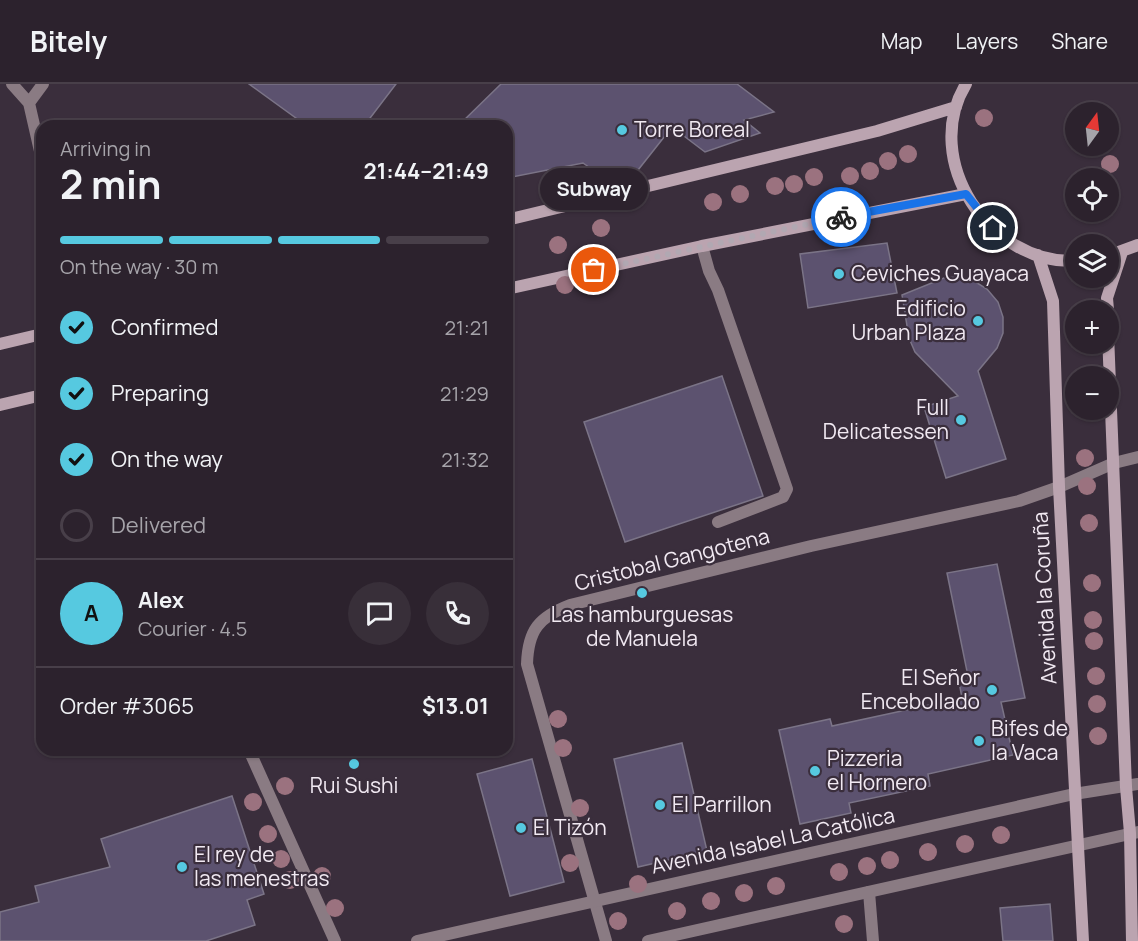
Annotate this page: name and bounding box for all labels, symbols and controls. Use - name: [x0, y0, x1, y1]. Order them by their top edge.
- text: Bitely: [30, 22, 107, 60]
- text: Map: [881, 27, 922, 55]
- text: Layers: [955, 27, 1018, 55]
- text: Share: [1051, 27, 1108, 55]
- north arrow: [1065, 102, 1119, 156]
- map controls: [1065, 102, 1119, 420]
- place label: Torre Boreal: [634, 115, 750, 143]
- marker: Torre Boreal: [615, 123, 629, 137]
- text: Arriving in: [60, 135, 151, 162]
- text: 21:44–21:49: [364, 156, 489, 186]
- text: 2 min: [60, 157, 161, 211]
- callout: Subway: [540, 168, 648, 210]
- button: locate: [1065, 168, 1119, 222]
- text: Subway: [556, 175, 632, 202]
- courier: [811, 187, 871, 247]
- icon: bike: [825, 201, 858, 234]
- pin: [967, 202, 1018, 253]
- icon: home: [976, 211, 1009, 244]
- button: layers: [1065, 234, 1119, 288]
- pin: [568, 244, 619, 295]
- text: On the way · 30 m: [60, 253, 219, 280]
- icon: bag: [577, 253, 610, 286]
- place label: Ceviches Guayaca: [851, 259, 1029, 287]
- marker: Ceviches Guayaca: [832, 267, 846, 281]
- place label: Edificio Urban Plaza: [852, 294, 966, 346]
- button: +: [1065, 300, 1119, 354]
- icon: check: [60, 311, 93, 344]
- text: Confirmed: [111, 312, 219, 342]
- text: 21:21: [445, 314, 489, 341]
- marker: Edificio Urban Plaza: [971, 314, 985, 328]
- button: −: [1065, 366, 1119, 420]
- icon: check: [60, 377, 93, 410]
- text: Preparing: [111, 378, 209, 408]
- text: 21:29: [440, 380, 489, 407]
- place label: Full Delicatessen: [823, 393, 949, 445]
- marker: Full Delicatessen: [954, 413, 968, 427]
- icon: check: [60, 443, 93, 476]
- text: On the way: [111, 444, 223, 474]
- text: 21:32: [441, 446, 489, 473]
- text: Delivered: [111, 510, 206, 540]
- street label: Avenida la Coruña: [1025, 511, 1063, 685]
- street label: Cristobal Gangotena: [571, 521, 772, 597]
- button: chat: [348, 582, 411, 645]
- button: phone: [426, 582, 489, 645]
- text: Alex: [138, 585, 184, 615]
- marker: Las hamburguesas de Manuela: [635, 586, 649, 600]
- text: A: [84, 598, 99, 628]
- place label: Las hamburguesas de Manuela: [551, 600, 733, 652]
- text: Courier · 4.5: [138, 615, 247, 642]
- place label: El Señor Encebollado: [861, 663, 980, 715]
- marker: El Señor Encebollado: [985, 683, 999, 697]
- text: Order #3065: [60, 691, 194, 721]
- text: $13.01: [422, 691, 489, 721]
- place label: Bifes de la Vaca: [991, 714, 1068, 766]
- marker: Bifes de la Vaca: [972, 734, 986, 748]
- place label: Pizzeria el Hornero: [827, 744, 927, 796]
- marker: Rui Sushi: [347, 757, 361, 771]
- marker: Pizzeria el Hornero: [808, 764, 822, 778]
- place label: Rui Sushi: [310, 771, 398, 799]
- place label: El Parrillon: [672, 790, 772, 818]
- marker: El Parrillon: [653, 798, 667, 812]
- street label: Avenida Isabel La Católica: [648, 800, 897, 880]
- place label: El Tizón: [533, 813, 607, 841]
- marker: El Tizón: [514, 821, 528, 835]
- place label: El rey de las menestras: [194, 840, 329, 892]
- marker: El rey de las menestras: [175, 860, 189, 874]

